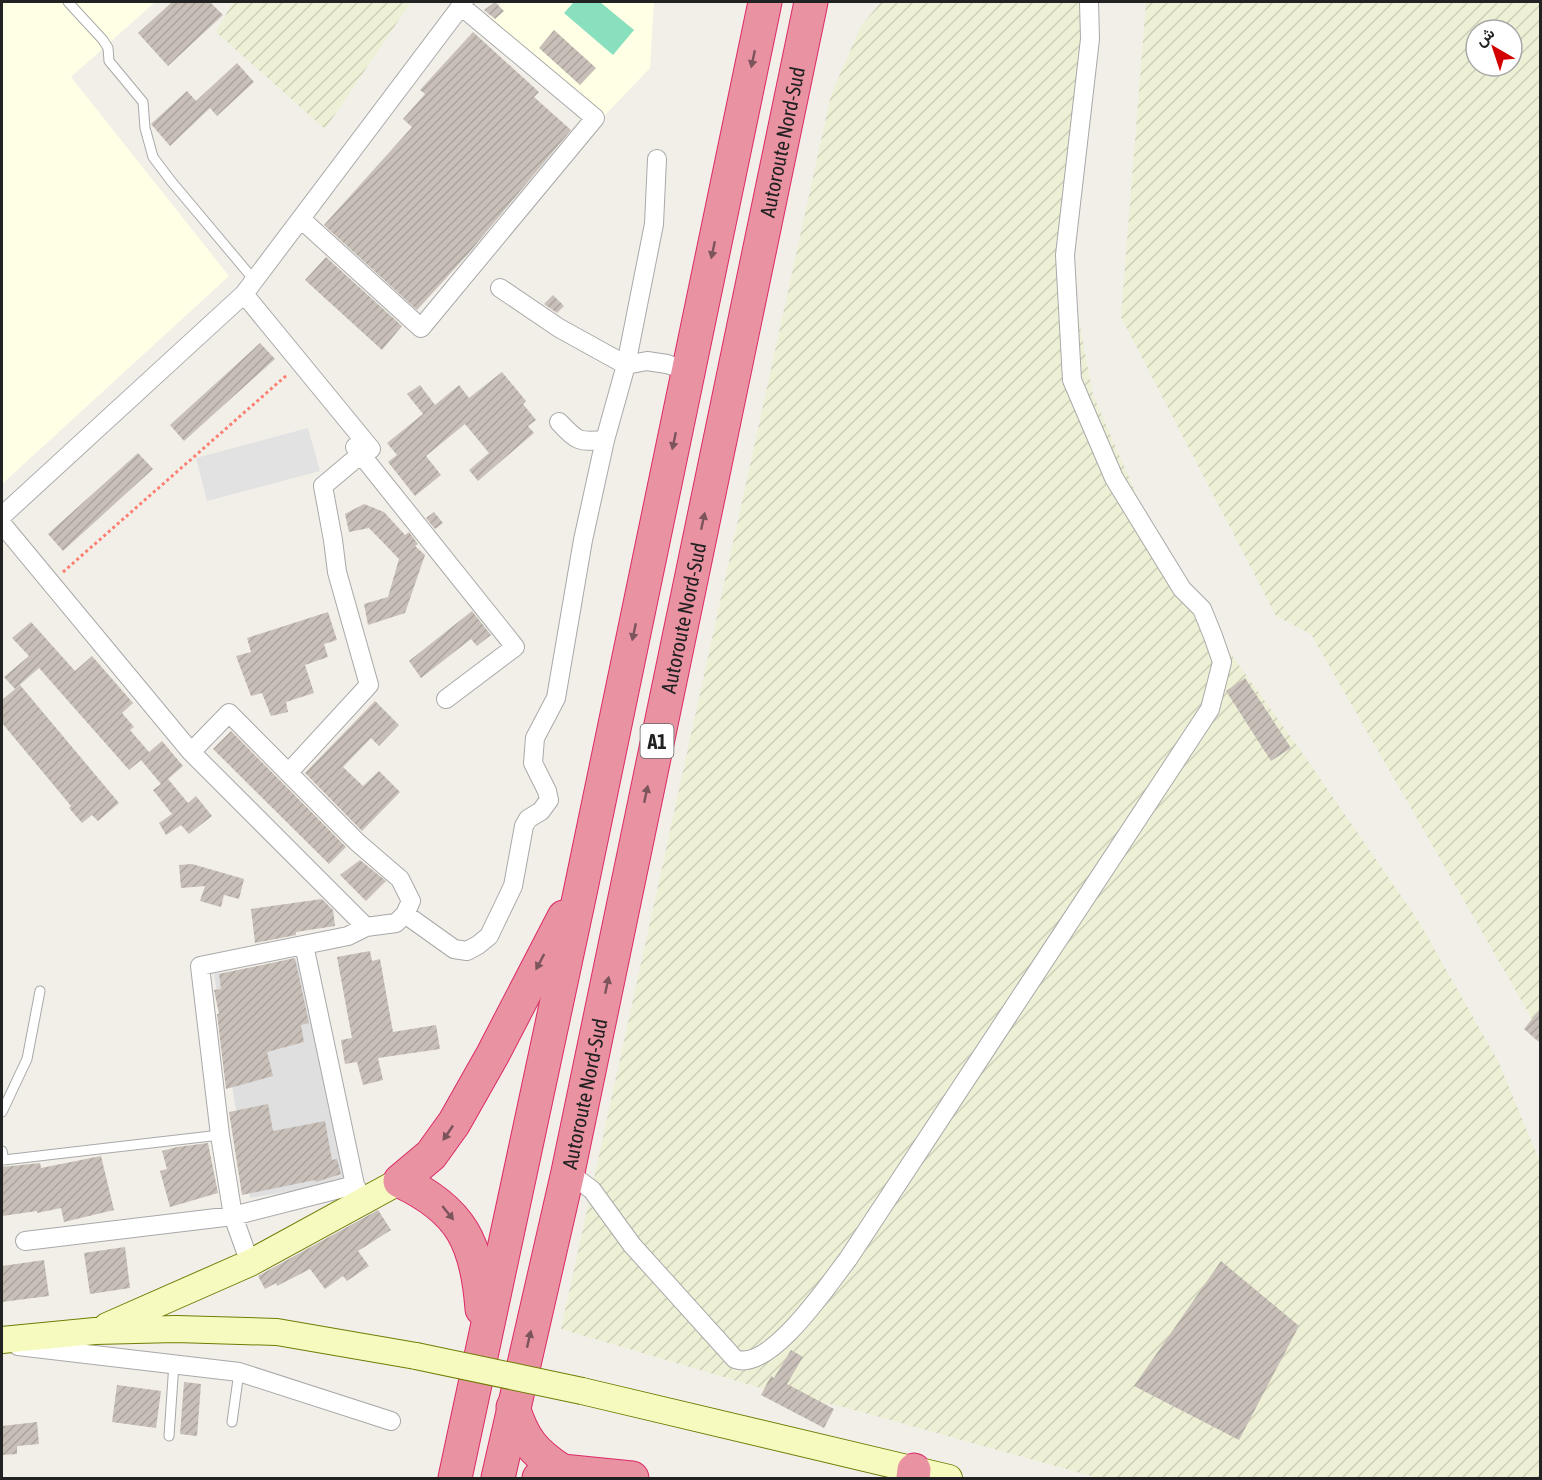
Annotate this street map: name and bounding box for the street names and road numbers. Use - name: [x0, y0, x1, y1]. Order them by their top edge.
- street label: Autoroute Nord-Sud: [755, 64, 809, 219]
- street label: Autoroute Nord-Sud: [656, 540, 710, 695]
- road number: A1: [640, 724, 674, 758]
- street label: Autoroute Nord-Sud: [557, 1016, 612, 1171]

